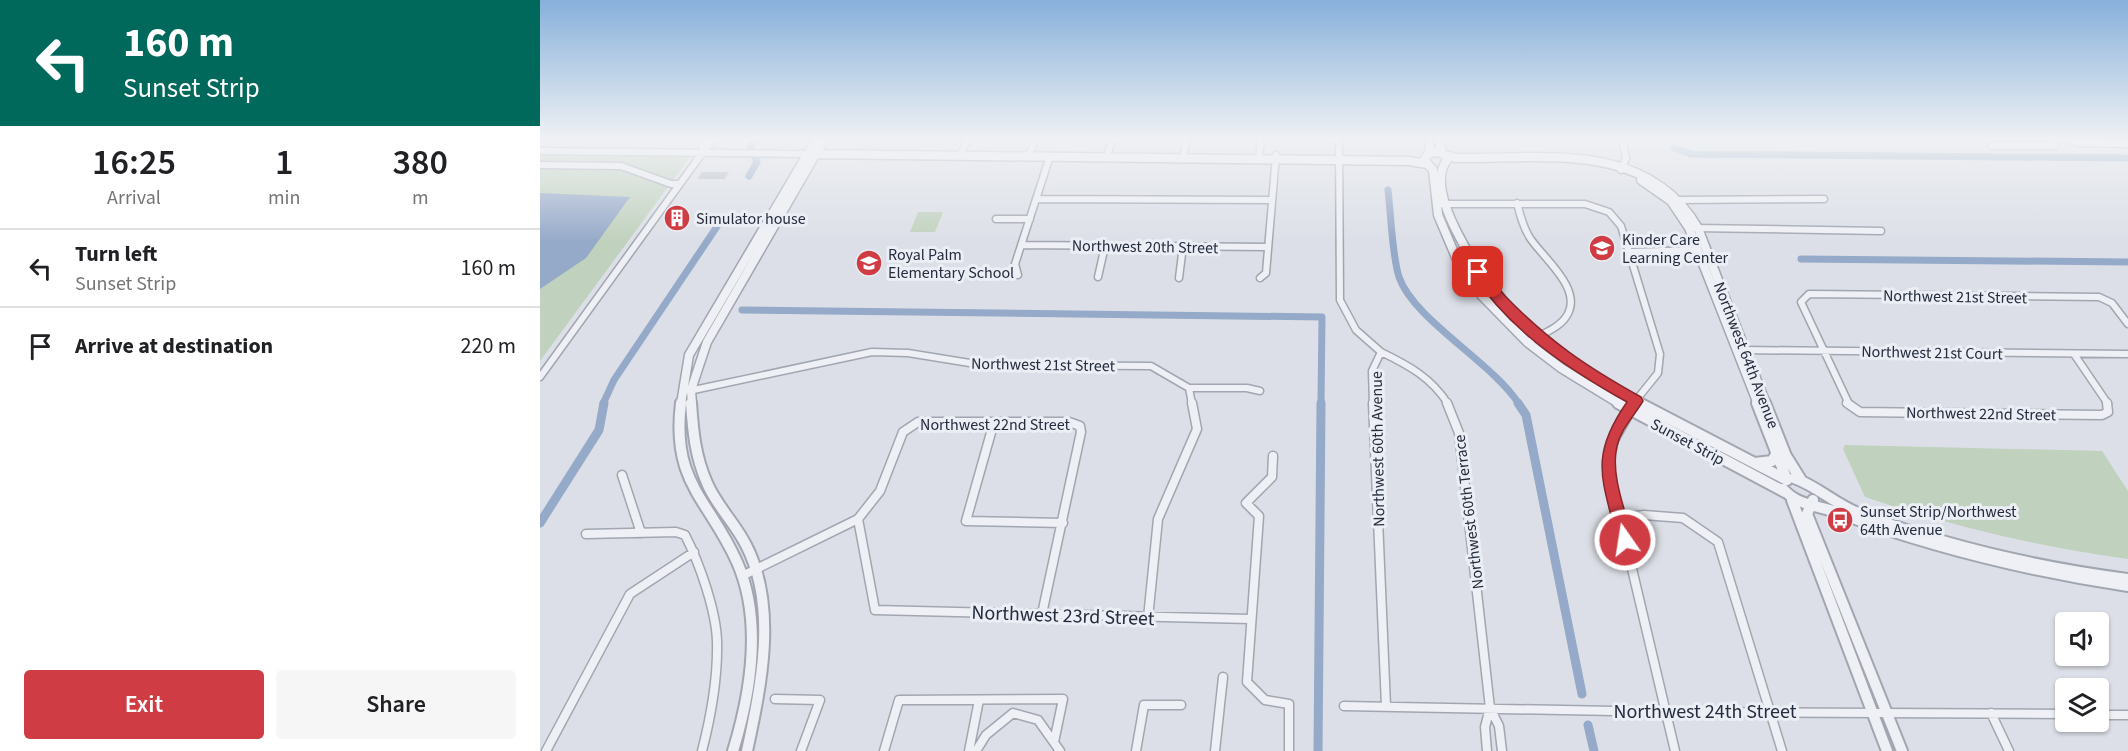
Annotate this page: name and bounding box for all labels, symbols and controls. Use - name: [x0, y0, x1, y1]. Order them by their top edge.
- text: 160 m: [123, 13, 234, 73]
- icon: left: [24, 24, 102, 102]
- text: Sunset Strip: [123, 69, 260, 108]
- text: 16:25: [92, 137, 176, 188]
- text: 1: [275, 137, 293, 188]
- text: 380: [392, 137, 448, 188]
- text: Arrival: [107, 184, 161, 212]
- text: min: [268, 184, 300, 212]
- text: m: [412, 184, 428, 212]
- building icon: Simulator house: [662, 203, 692, 233]
- place label: Simulator house: [696, 208, 806, 230]
- place label: Kinder Care Learning Center: [1622, 229, 1729, 269]
- school or university icon: Kinder Care Learning Center: [1587, 233, 1617, 263]
- street label: Northwest 20th Street: [1072, 235, 1219, 259]
- text: Turn left: [75, 238, 157, 270]
- place label: Royal Palm Elementary School: [888, 244, 1014, 284]
- pin: [1452, 246, 1503, 297]
- school or university icon: Royal Palm Elementary School: [854, 248, 884, 278]
- icon: left: [24, 252, 57, 285]
- text: 160 m: [461, 252, 516, 284]
- icon: arrive: [1461, 255, 1494, 288]
- text: Sunset Strip: [75, 270, 176, 298]
- street label: Northwest 64th Avenue: [1708, 279, 1784, 432]
- street label: Northwest 21st Street: [1883, 285, 2028, 309]
- icon: arrive: [24, 330, 57, 363]
- text: Arrive at destination: [75, 330, 273, 362]
- text: 220 m: [461, 330, 516, 362]
- street label: Northwest 21st Court: [1861, 341, 2003, 365]
- street label: Northwest 21st Street: [971, 353, 1116, 377]
- street label: Northwest 60th Avenue: [1366, 371, 1390, 527]
- street label: Northwest 22nd Street: [1906, 402, 2057, 426]
- street label: Sunset Strip: [1647, 413, 1729, 471]
- street label: Northwest 22nd Street: [920, 414, 1071, 436]
- street label: Northwest 60th Terrace: [1449, 433, 1489, 590]
- place label: Sunset Strip/Northwest 64th Avenue: [1860, 501, 2017, 541]
- bus stop icon: Sunset Strip/Northwest 64th Avenue: [1825, 505, 1855, 535]
- position arrow: [1593, 508, 1657, 572]
- street label: Northwest 23rd Street: [971, 599, 1155, 633]
- map controls: [2055, 612, 2109, 732]
- button: sound: [2055, 612, 2109, 666]
- button: Exit: [24, 670, 264, 739]
- button: Share: [276, 670, 516, 739]
- button: layers: [2055, 678, 2109, 732]
- street label: Northwest 24th Street: [1614, 698, 1797, 726]

